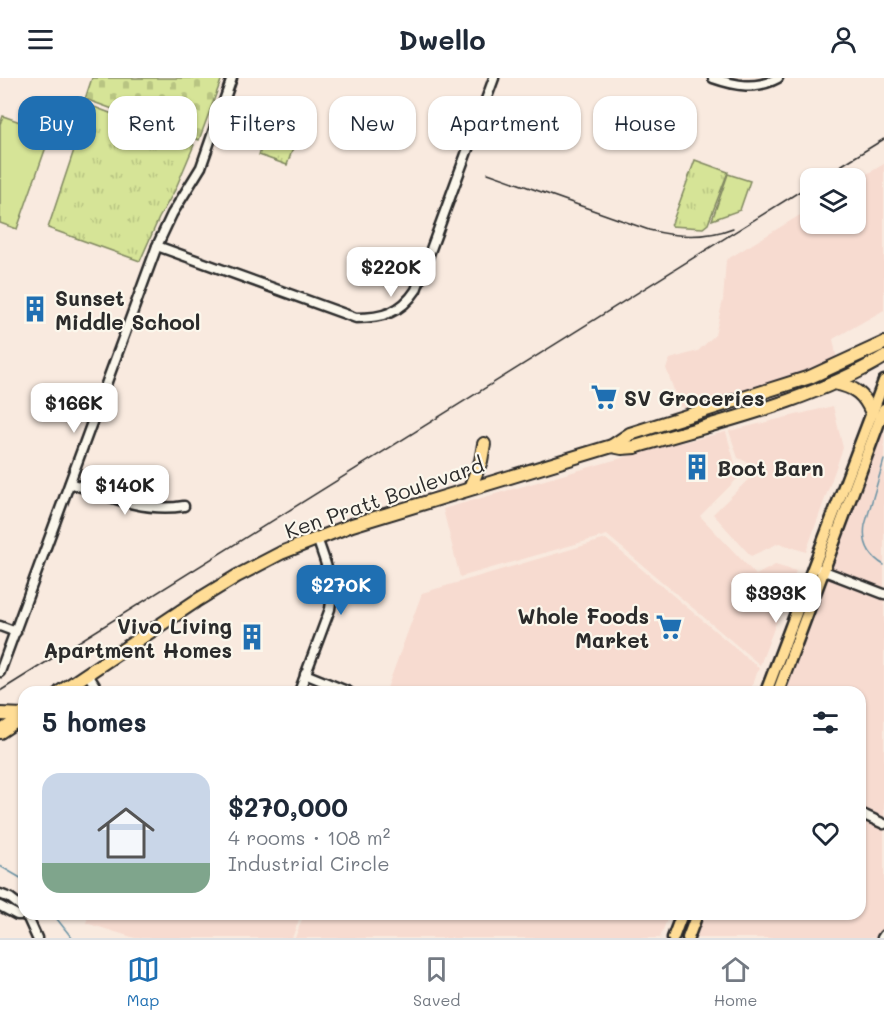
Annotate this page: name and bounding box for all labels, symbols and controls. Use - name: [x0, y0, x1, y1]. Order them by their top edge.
- text: Dwello: [398, 22, 486, 57]
- icon: menu: [24, 23, 57, 56]
- icon: person: [827, 23, 860, 56]
- chip: Buy: [18, 96, 96, 150]
- chip: Rent: [108, 96, 197, 150]
- chip: Filters: [209, 96, 317, 150]
- chip: New: [329, 96, 416, 150]
- chip: Apartment: [428, 96, 581, 150]
- chip: House: [593, 96, 697, 150]
- map controls: [800, 168, 866, 234]
- button: layers: [800, 168, 866, 234]
- pin: $220K: [349, 247, 433, 298]
- text: $220K: [361, 253, 421, 279]
- place label: Sunset Middle School: [55, 284, 201, 335]
- building icon: Sunset Middle School: [20, 294, 50, 324]
- supermarket icon: SV Groceries: [589, 382, 619, 412]
- pin: $166K: [32, 383, 116, 434]
- place label: SV Groceries: [624, 384, 765, 411]
- text: $166K: [45, 389, 103, 415]
- street label: Ken Pratt Boulevard: [281, 450, 487, 544]
- building icon: Boot Barn: [682, 452, 712, 482]
- place label: Boot Barn: [717, 454, 824, 481]
- pin: $140K: [83, 465, 167, 516]
- text: $140K: [95, 471, 155, 497]
- pin: $270K: [299, 565, 383, 616]
- text: $270K: [311, 571, 371, 597]
- pin: $393K: [734, 573, 818, 624]
- text: $393K: [745, 579, 807, 605]
- place label: Whole Foods Market: [518, 602, 649, 653]
- place label: Vivo Living Apartment Homes: [43, 612, 232, 663]
- supermarket icon: Whole Foods Market: [654, 612, 684, 642]
- building icon: Vivo Living Apartment Homes: [237, 622, 267, 652]
- text: 5 homes: [42, 705, 147, 739]
- icon: filters: [809, 706, 842, 739]
- text: $270,000: [228, 790, 348, 824]
- icon: home: [90, 797, 162, 869]
- icon: heart: [809, 817, 842, 850]
- text: 4 rooms · 108 m²: [228, 824, 390, 850]
- text: Industrial Circle: [228, 850, 390, 876]
- tab: Map: [127, 953, 160, 1010]
- tab: Saved: [413, 953, 460, 1010]
- tab: Home: [714, 953, 757, 1010]

